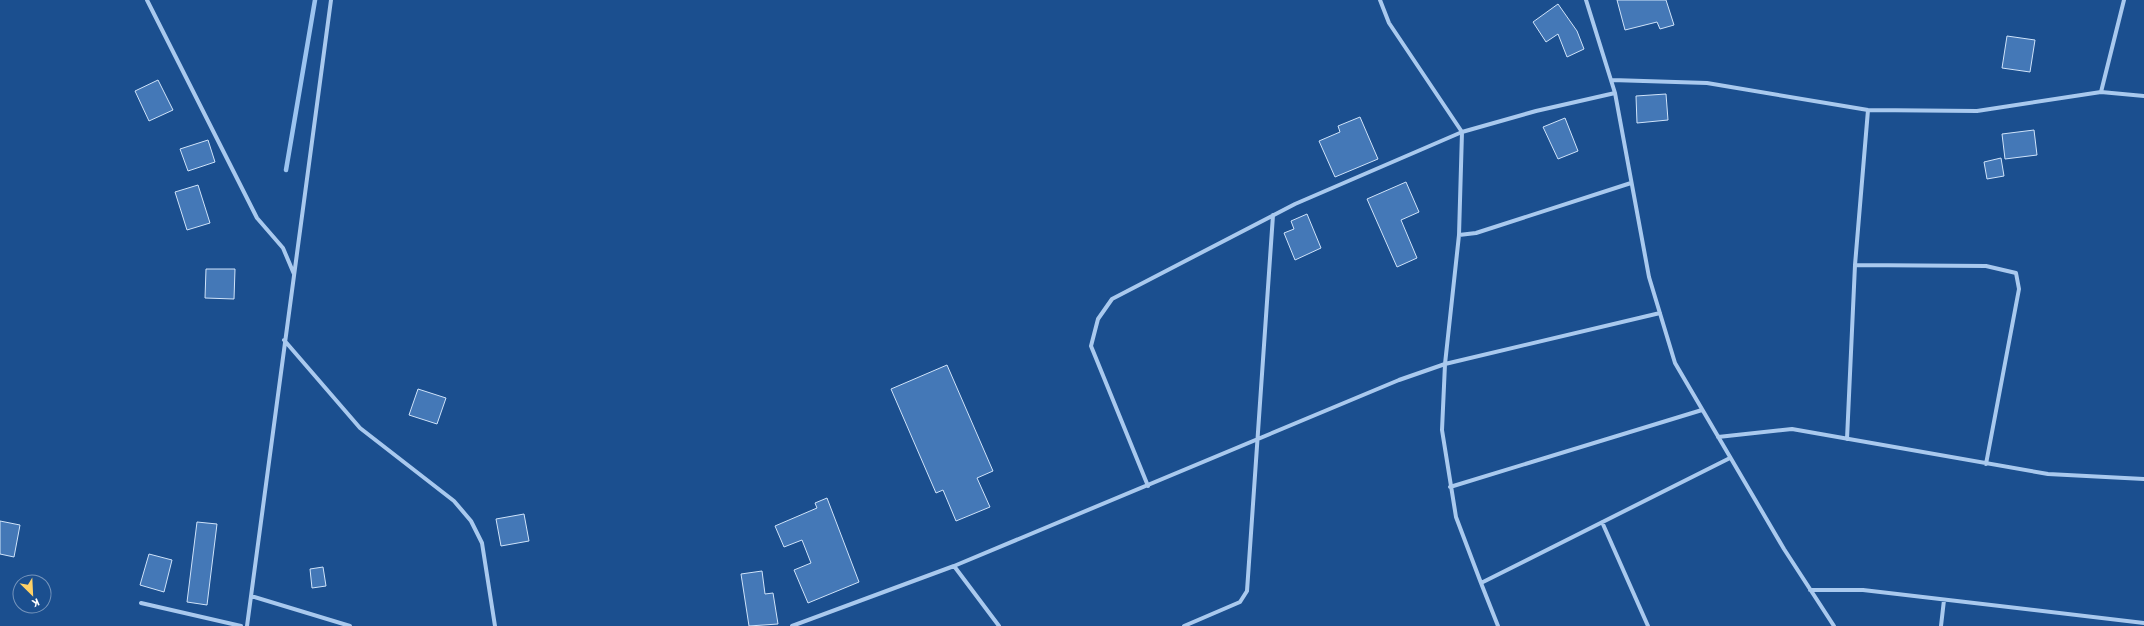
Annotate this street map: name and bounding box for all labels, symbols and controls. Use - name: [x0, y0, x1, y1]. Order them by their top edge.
- north arrow: [12, 574, 52, 614]
- text: K: [30, 594, 42, 611]

